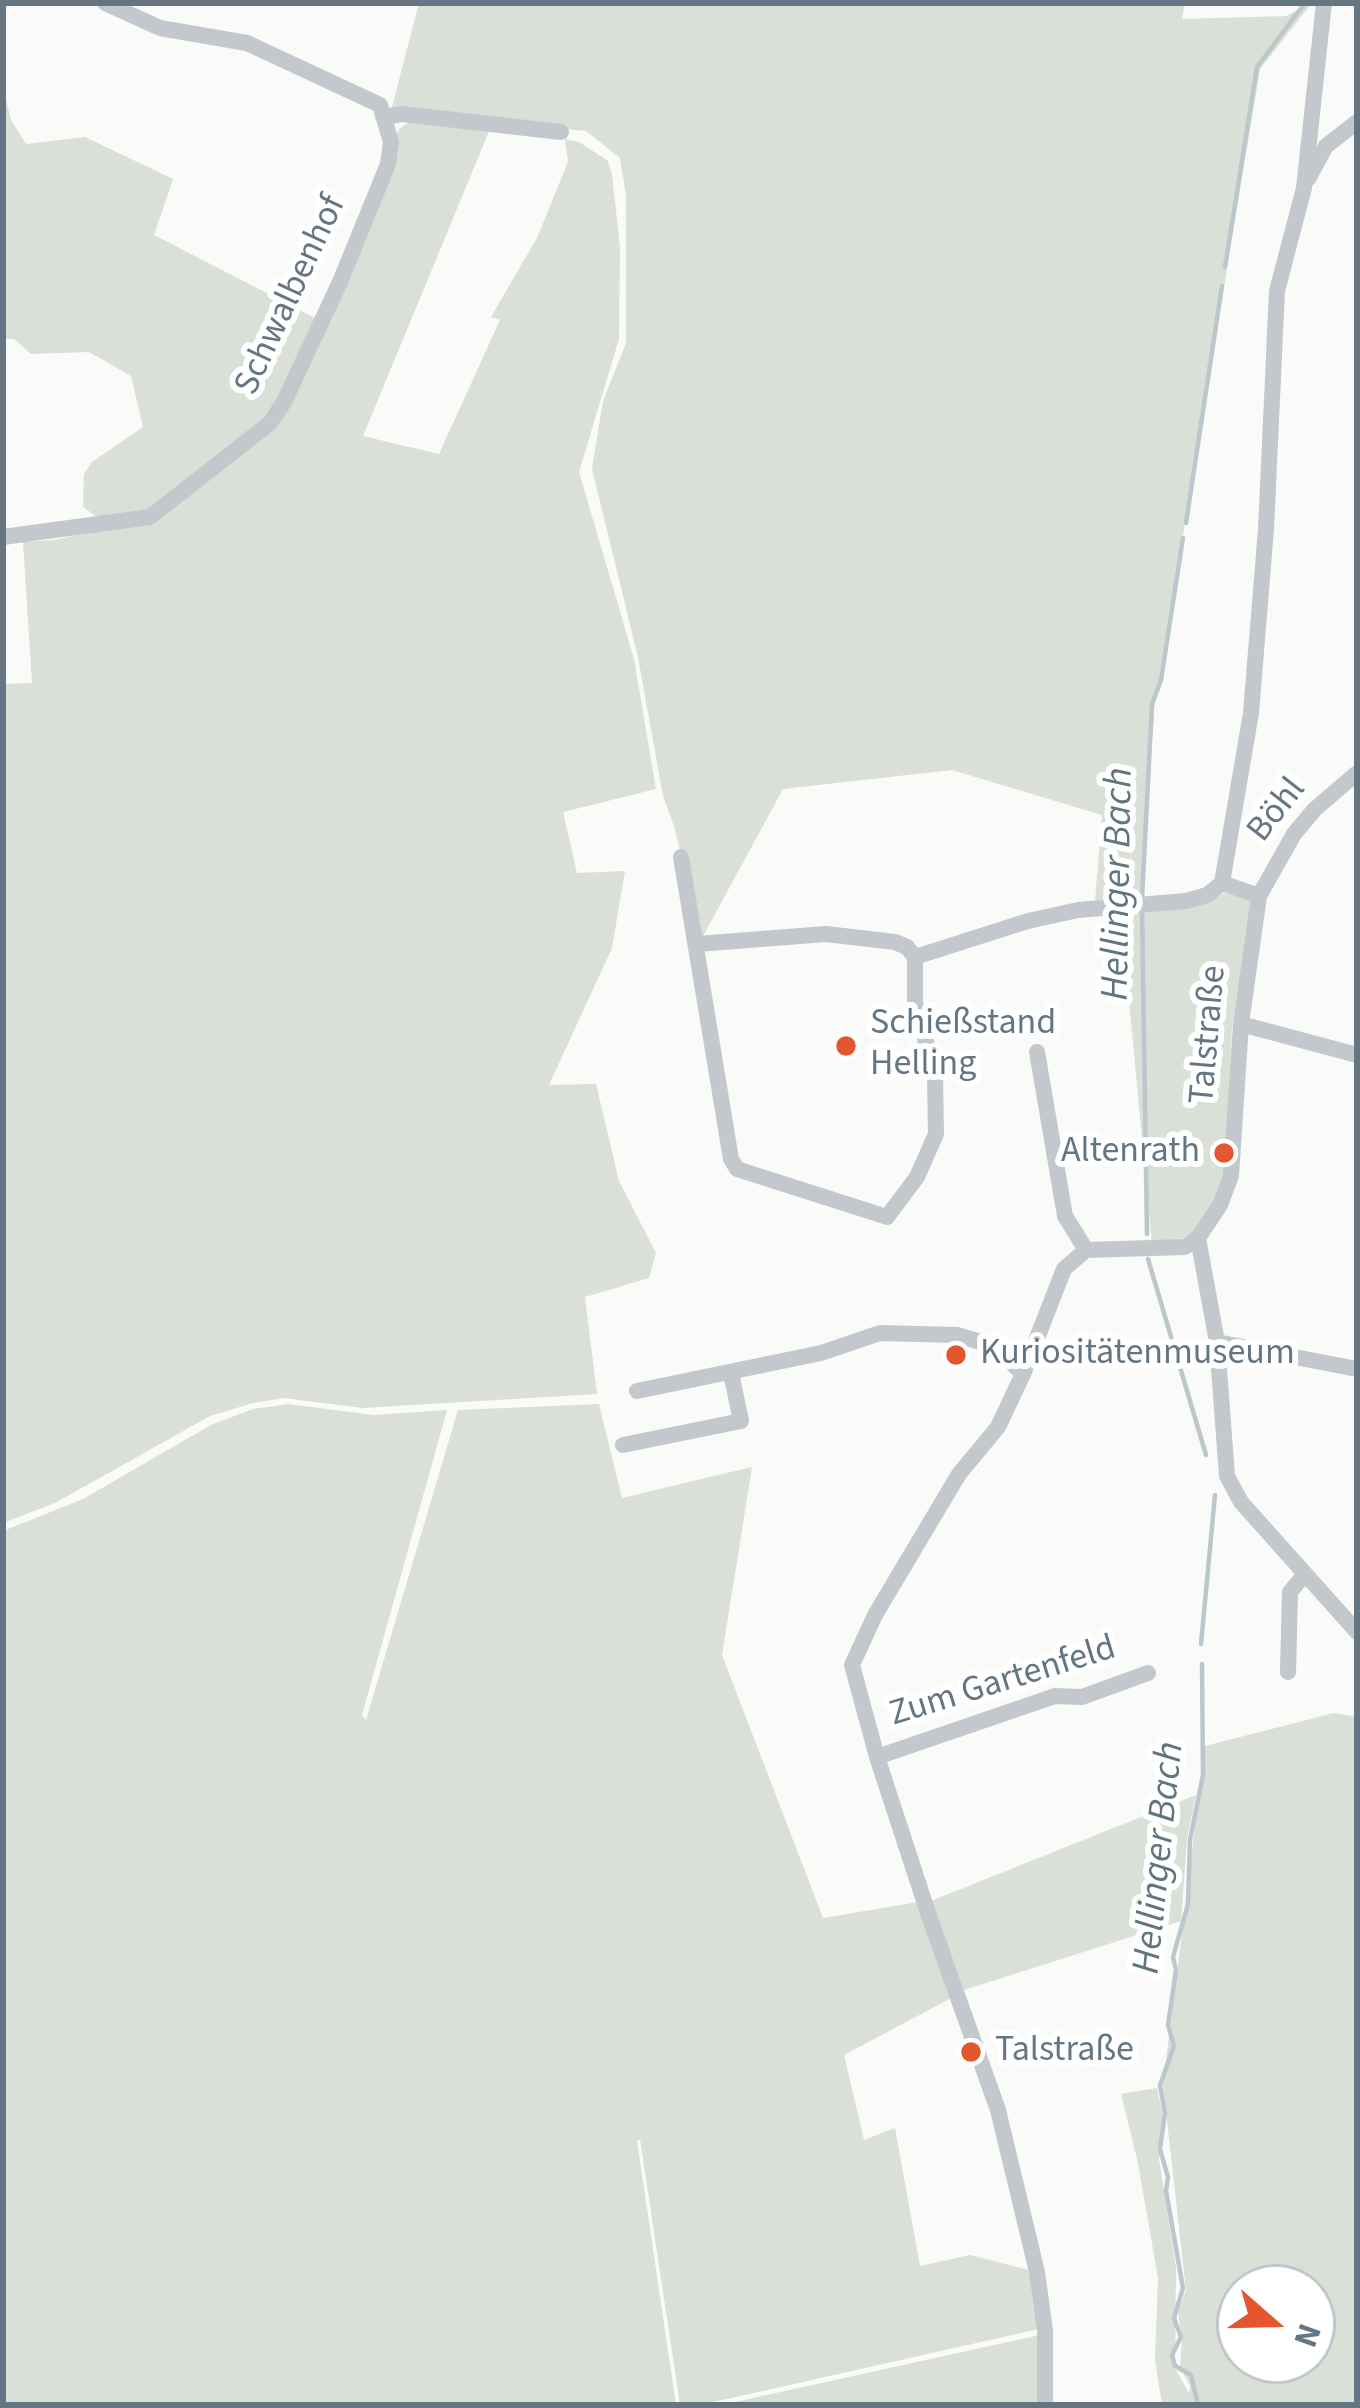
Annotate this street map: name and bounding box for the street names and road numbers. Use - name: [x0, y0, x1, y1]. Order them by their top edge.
- street label: Schwalbenhof: [227, 189, 357, 403]
- street label: Böhl: [1240, 770, 1316, 852]
- street label: Talstraße: [1182, 964, 1238, 1106]
- street label: Zum Gartenfeld: [885, 1628, 1121, 1738]

